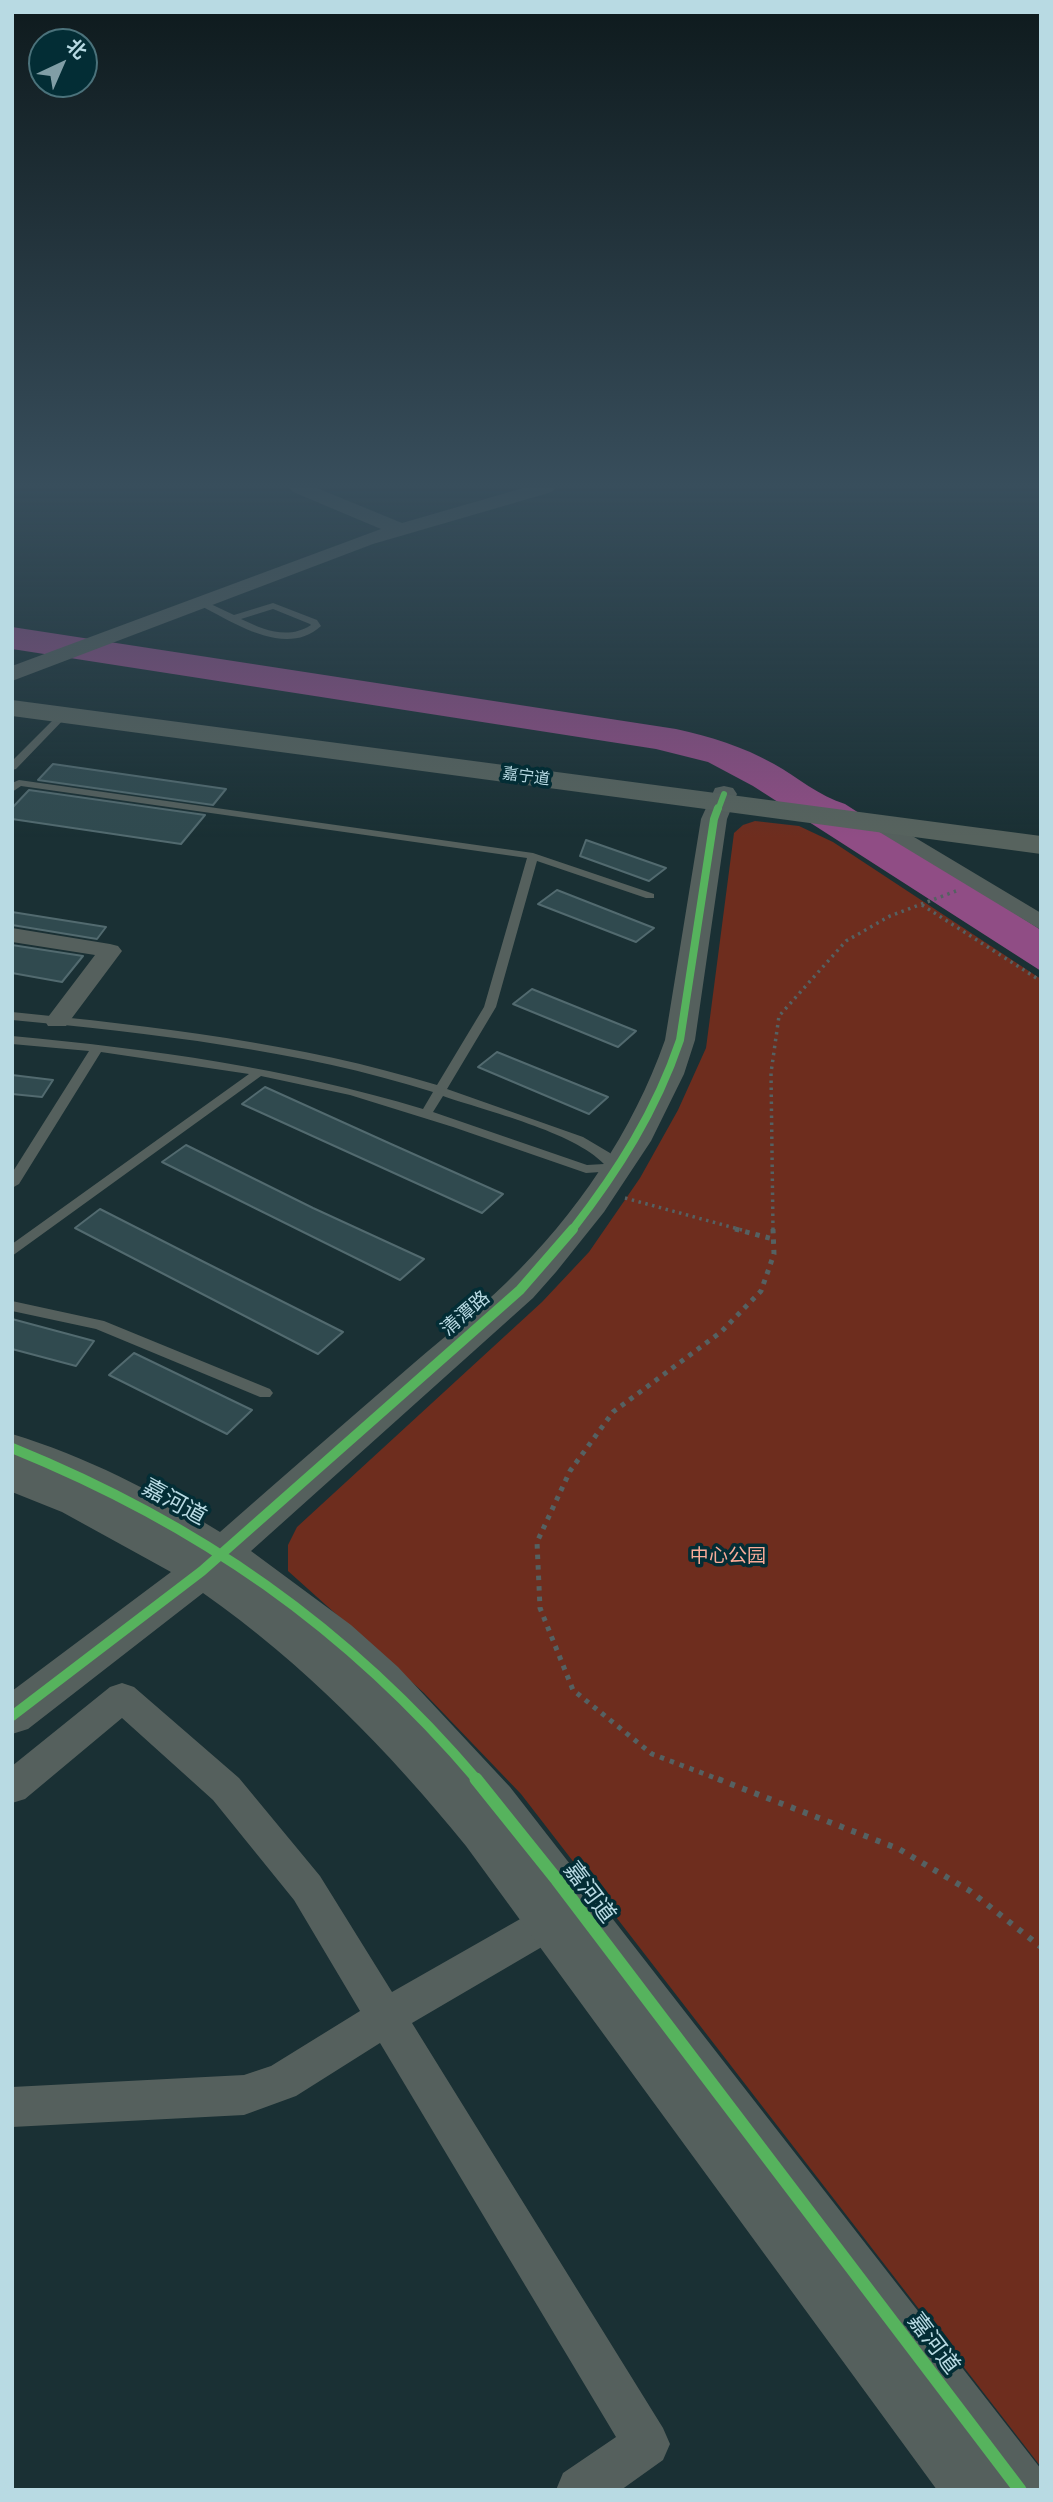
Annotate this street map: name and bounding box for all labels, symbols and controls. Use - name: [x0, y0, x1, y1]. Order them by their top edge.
- north arrow: [28, 28, 98, 98]
- text: 北: [61, 33, 92, 65]
- street label: 嘉宁道: [501, 764, 551, 790]
- street label: 清潭路: [437, 1287, 495, 1341]
- street label: 嘉河道: [137, 1474, 211, 1532]
- park label: 中心公园: [690, 1546, 766, 1568]
- street label: 嘉河道: [557, 1857, 621, 1929]
- street label: 嘉河道: [901, 2308, 965, 2380]

